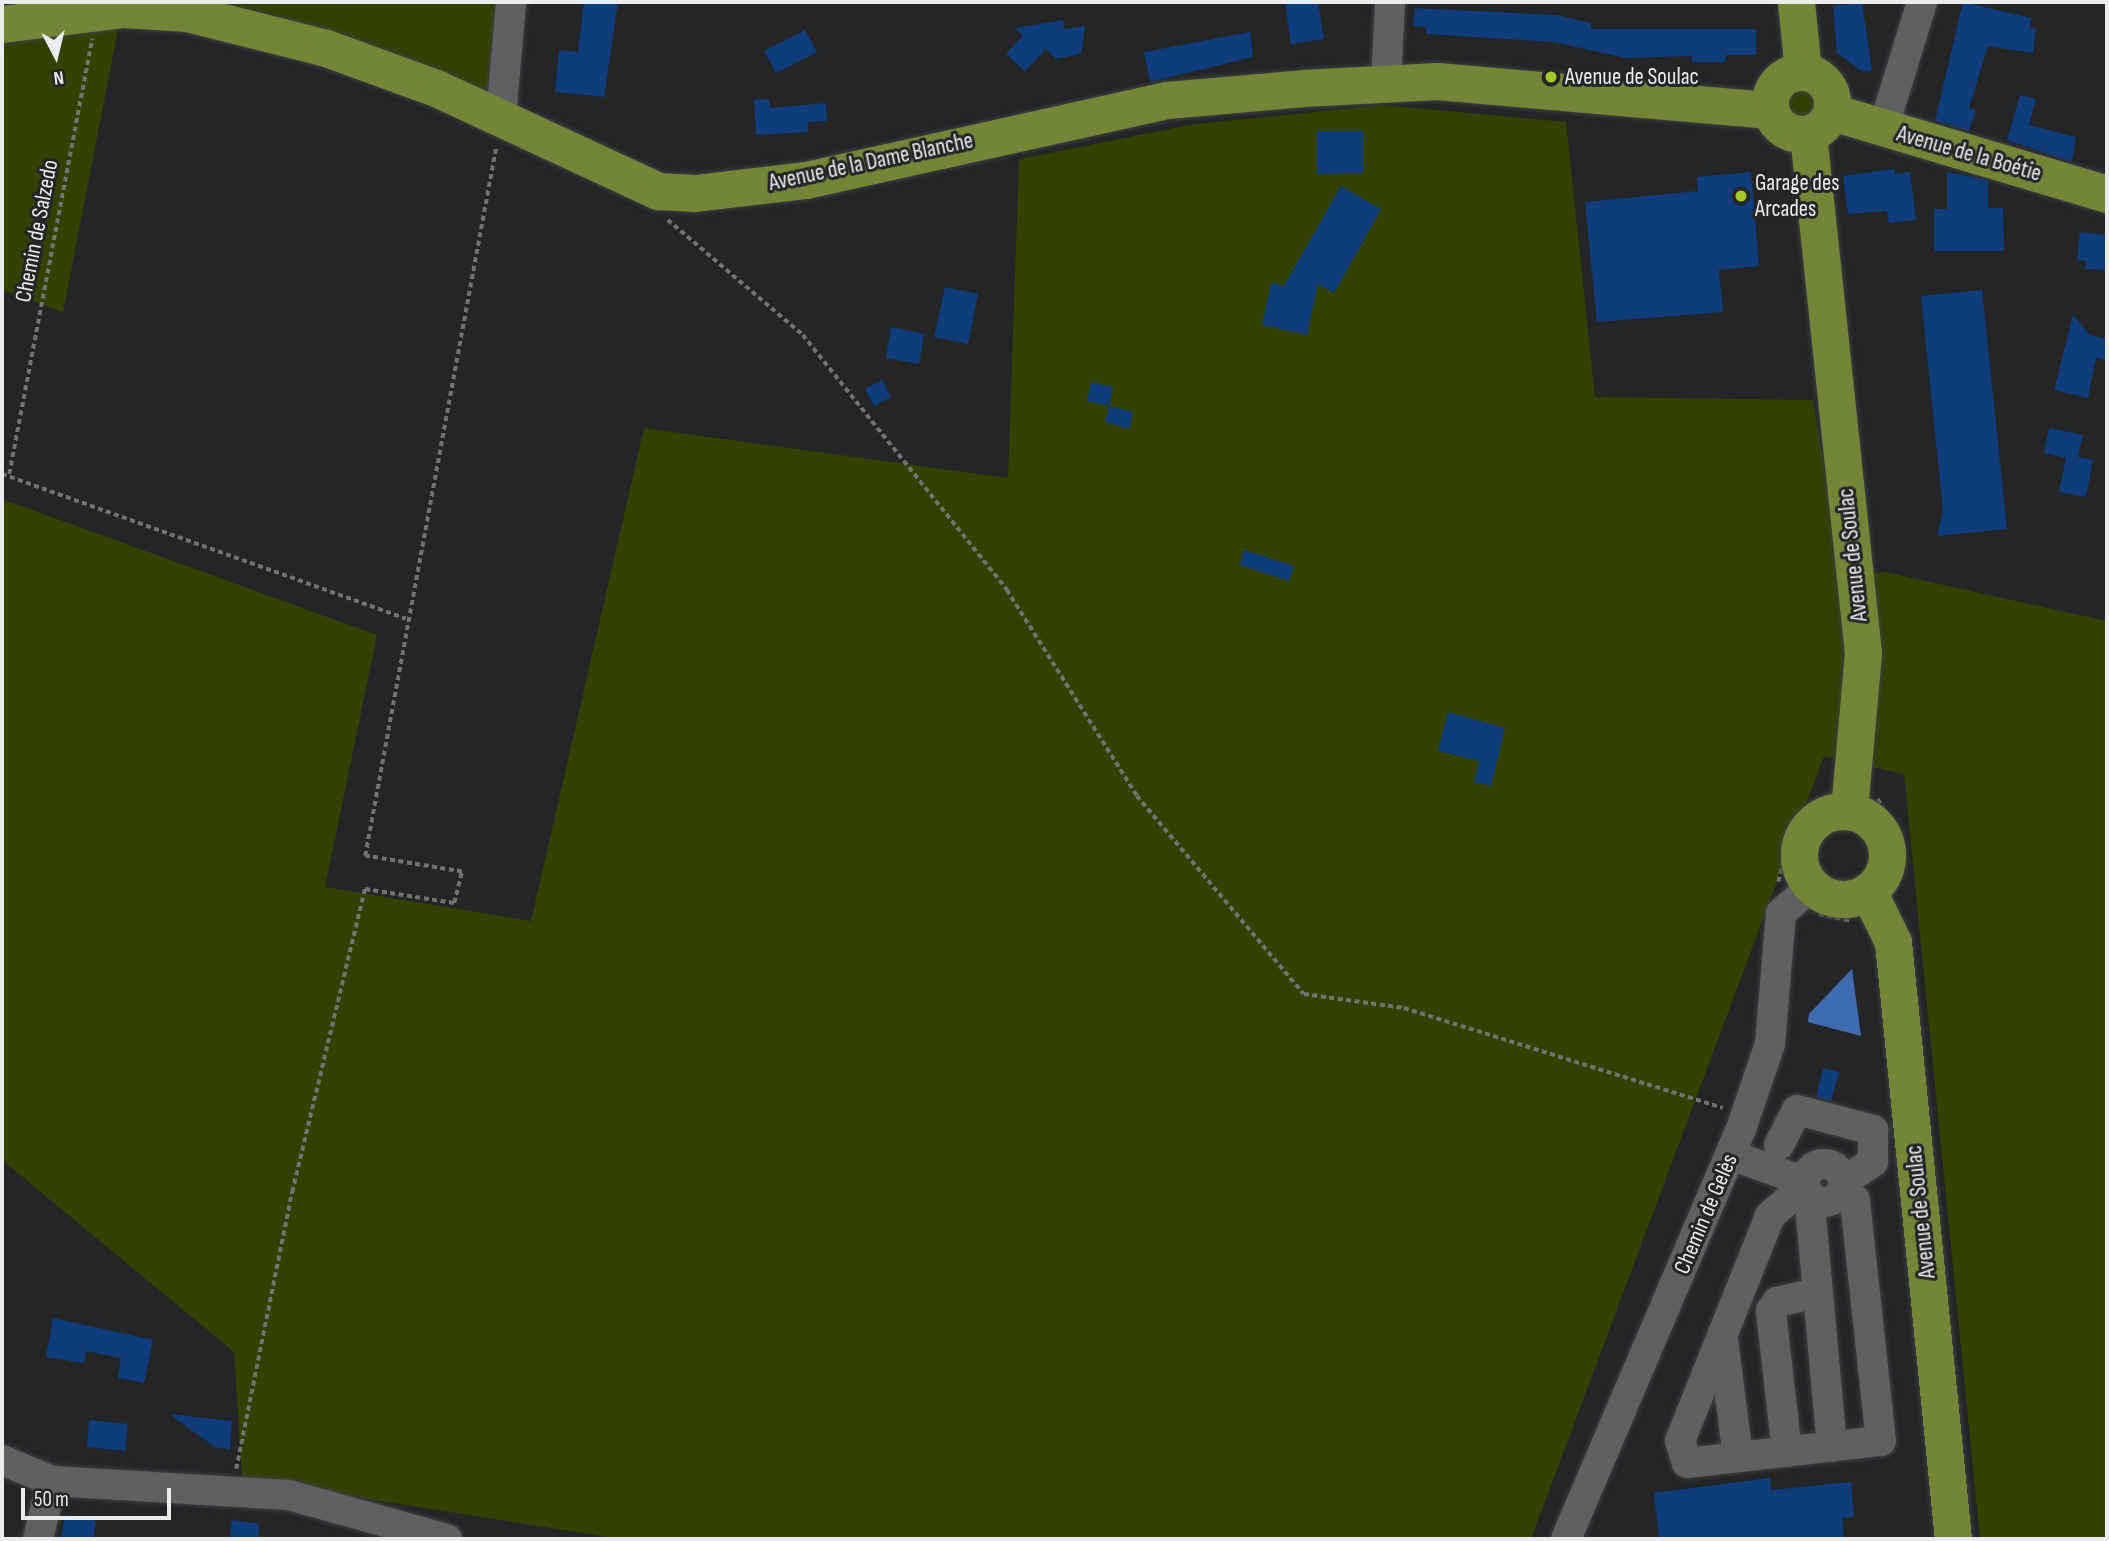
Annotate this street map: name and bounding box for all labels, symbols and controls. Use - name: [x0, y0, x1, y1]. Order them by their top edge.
- north arrow: [21, 21, 91, 91]
- place label: Avenue de Soulac: [1565, 63, 1699, 91]
- text: N: [52, 65, 65, 89]
- marker: Avenue de Soulac: [1543, 69, 1559, 85]
- street label: Avenue de la Boétie: [1894, 120, 2044, 188]
- street label: Avenue de la Dame Blanche: [766, 127, 976, 197]
- street label: Chemin de Salzedo: [10, 157, 64, 305]
- place label: Garage des Arcades: [1755, 169, 1839, 223]
- marker: Garage des Arcades: [1733, 188, 1749, 204]
- street label: Avenue de Soulac: [1832, 487, 1874, 623]
- street label: Avenue de Soulac: [1900, 1144, 1942, 1280]
- street label: Chemin de Gelès: [1668, 1150, 1744, 1278]
- scale bar: [24, 1474, 175, 1518]
- text: 50 m: [34, 1487, 69, 1512]

